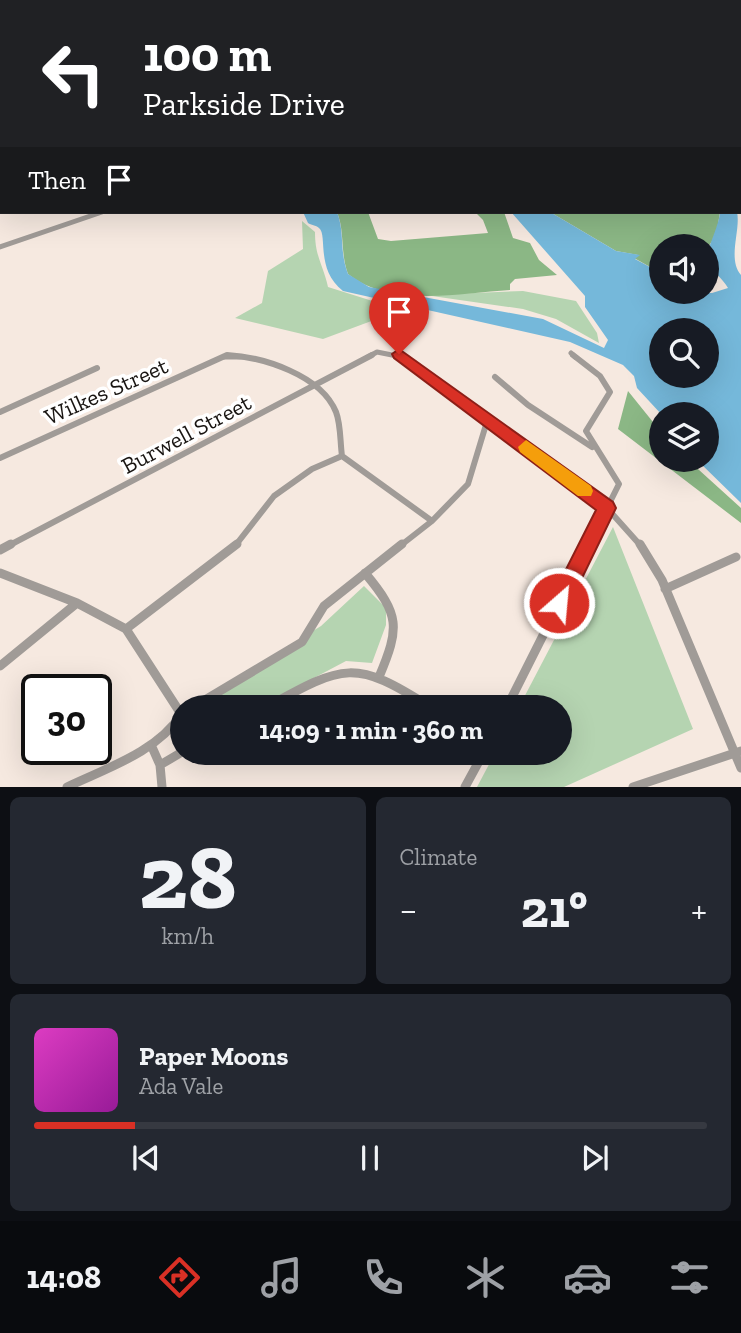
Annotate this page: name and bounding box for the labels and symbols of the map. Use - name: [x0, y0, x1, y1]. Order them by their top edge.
- pin: [369, 282, 429, 354]
- street label: Wilkes Street: [40, 351, 172, 431]
- street label: Burwell Street: [116, 388, 256, 480]
- position arrow: [522, 566, 596, 640]
- speed limit sign: 30: [21, 674, 112, 765]

